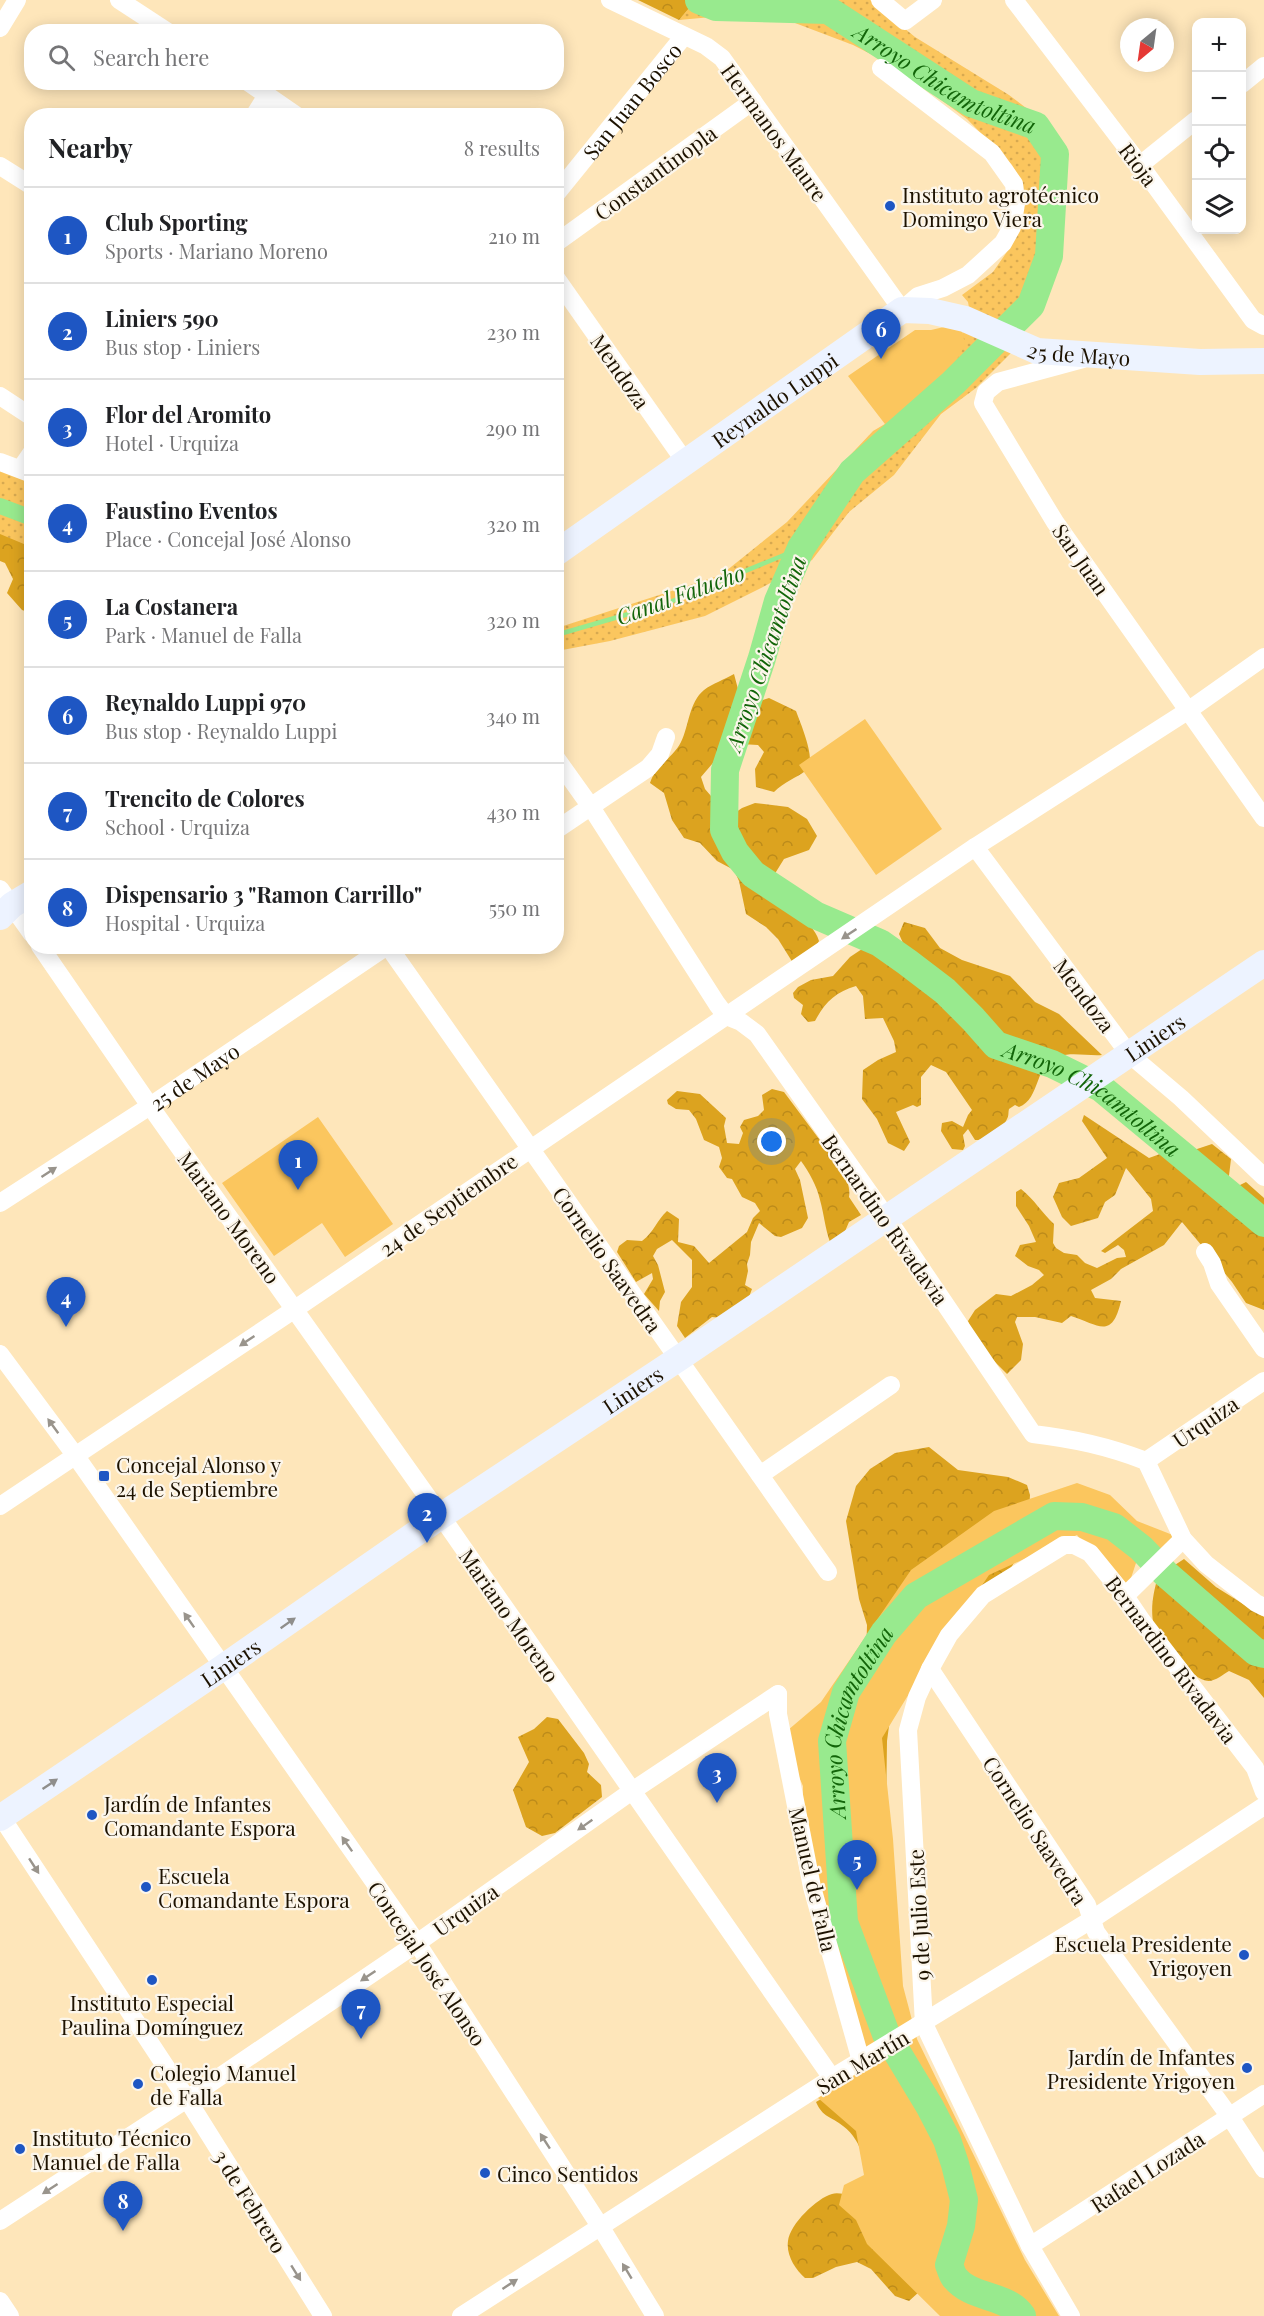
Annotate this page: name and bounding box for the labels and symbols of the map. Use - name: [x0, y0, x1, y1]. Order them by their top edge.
- water label: Arroyo Chicamtoltina: [847, 15, 1040, 140]
- north arrow: [1120, 18, 1174, 72]
- street label: San Juan Bosco: [576, 37, 687, 165]
- street label: Hermanos Maure: [716, 58, 834, 206]
- street label: Constantinopla: [588, 118, 722, 226]
- street label: Rioja: [1114, 137, 1165, 192]
- place label: Instituto agrotécnico Domingo Viera: [902, 180, 1099, 232]
- marker: Instituto agrotécnico Domingo Viera: [883, 199, 897, 213]
- pin: 6: [862, 310, 900, 359]
- street label: Mendoza: [585, 328, 657, 414]
- street label: 25 de Mayo: [1023, 335, 1131, 371]
- street label: Reynaldo Luppi: [706, 346, 843, 453]
- street label: San Juan: [1047, 518, 1117, 601]
- water label: Arroyo Chicamtoltina: [717, 552, 812, 756]
- water label: Canal Falucho: [611, 557, 749, 631]
- one-way arrow: [841, 928, 857, 940]
- street label: Mendoza: [1048, 953, 1122, 1038]
- street label: Liniers: [1119, 1007, 1190, 1067]
- water label: Arroyo Chicamtoltina: [998, 1033, 1187, 1163]
- street label: 25 de Mayo: [144, 1036, 244, 1116]
- your location: [757, 1127, 786, 1156]
- street label: Bernardino Rivadavia: [816, 1128, 956, 1310]
- pin: 1: [278, 1140, 318, 1190]
- street label: Mariano Moreno: [173, 1145, 287, 1289]
- street label: 24 de Septiembre: [374, 1146, 522, 1262]
- one-way arrow: [41, 1166, 57, 1177]
- street label: Cornelio Saavedra: [547, 1180, 669, 1338]
- pin: 4: [46, 1278, 86, 1327]
- one-way arrow: [238, 1336, 255, 1347]
- street label: Liniers: [597, 1359, 668, 1419]
- street label: Urquiza: [1167, 1389, 1244, 1453]
- one-way arrow: [47, 1419, 59, 1435]
- place label: Concejal Alonso y 24 de Septiembre: [116, 1450, 282, 1502]
- marker: Concejal Alonso y 24 de Septiembre: [97, 1469, 111, 1483]
- pin: 2: [408, 1494, 446, 1543]
- street label: Mariano Moreno: [454, 1543, 566, 1687]
- street label: Bernardino Rivadavia: [1100, 1570, 1244, 1749]
- one-way arrow: [183, 1613, 195, 1629]
- one-way arrow: [279, 1617, 295, 1629]
- water label: Arroyo Chicamtoltina: [816, 1620, 900, 1822]
- street label: Liniers: [195, 1632, 266, 1693]
- street label: Cornelio Saavedra: [977, 1750, 1095, 1910]
- pin: 3: [698, 1754, 736, 1803]
- one-way arrow: [42, 1779, 58, 1790]
- place label: Jardín de Infantes Comandante Espora: [103, 1789, 296, 1841]
- street label: Manuel de Falla: [784, 1804, 844, 1955]
- marker: Jardín de Infantes Comandante Espora: [85, 1808, 99, 1822]
- one-way arrow: [577, 1818, 592, 1830]
- one-way arrow: [342, 1836, 353, 1852]
- pin: 5: [838, 1840, 876, 1890]
- street label: 9 de Julio Este: [901, 1848, 935, 1982]
- one-way arrow: [28, 1858, 39, 1874]
- place label: Escuela Comandante Espora: [158, 1861, 350, 1913]
- street label: Concejal José Alonso: [362, 1875, 494, 2051]
- street label: Urquiza: [427, 1876, 504, 1942]
- marker: Escuela Comandante Espora: [139, 1880, 153, 1894]
- place label: Escuela Presidente Yrigoyen: [1055, 1929, 1232, 1981]
- marker: Escuela Presidente Yrigoyen: [1237, 1948, 1251, 1962]
- one-way arrow: [361, 1970, 377, 1982]
- marker: Instituto Especial Paulina Domínguez: [145, 1973, 159, 1987]
- place label: Instituto Especial Paulina Domínguez: [61, 1988, 243, 2040]
- pin: 7: [342, 1990, 380, 2039]
- street label: San Martín: [810, 2022, 914, 2100]
- place label: Jardín de Infantes Presidente Yrigoyen: [1047, 2042, 1235, 2094]
- place label: Colegio Manuel de Falla: [150, 2058, 296, 2110]
- marker: Jardín de Infantes Presidente Yrigoyen: [1240, 2061, 1254, 2075]
- marker: Colegio Manuel de Falla: [131, 2077, 145, 2091]
- place label: Instituto Técnico Manuel de Falla: [32, 2123, 191, 2175]
- street label: Rafael Lozada: [1085, 2123, 1210, 2218]
- one-way arrow: [540, 2133, 551, 2150]
- marker: Instituto Técnico Manuel de Falla: [13, 2142, 27, 2156]
- street label: 3 de Febrero: [208, 2144, 294, 2258]
- place label: Cinco Sentidos: [497, 2159, 638, 2187]
- marker: Cinco Sentidos: [478, 2166, 492, 2180]
- pin: 8: [104, 2182, 142, 2231]
- one-way arrow: [42, 2183, 58, 2194]
- one-way arrow: [622, 2263, 633, 2279]
- one-way arrow: [291, 2265, 302, 2281]
- one-way arrow: [502, 2278, 518, 2290]

